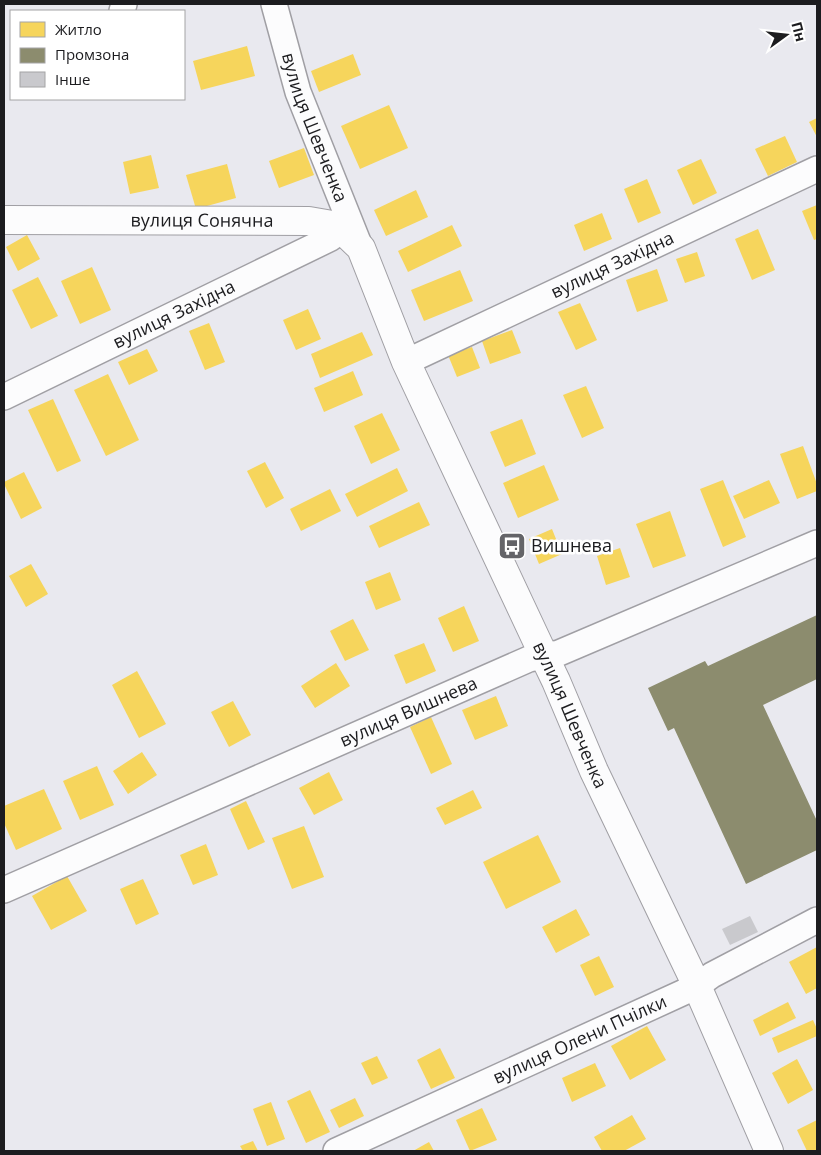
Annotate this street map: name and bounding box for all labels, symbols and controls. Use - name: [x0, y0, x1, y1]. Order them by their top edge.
- legend: [10, 10, 185, 100]
- north arrow: [761, 10, 811, 60]
- text: Житло: [55, 19, 102, 39]
- text: Пн: [787, 20, 811, 43]
- text: Промзона: [55, 44, 129, 64]
- street label: вулиця Шевченка: [277, 50, 354, 205]
- text: Інше: [55, 69, 90, 89]
- street label: вулиця Сонячна: [130, 207, 274, 232]
- street label: вулиця Західна: [547, 225, 677, 303]
- street label: вулиця Західна: [108, 274, 239, 353]
- bus stop icon: Вишнева: [497, 531, 527, 561]
- place label: Вишнева: [531, 533, 612, 557]
- street label: вулиця Шевченка: [528, 637, 613, 792]
- street label: вулиця Вишнева: [336, 670, 481, 752]
- street label: вулиця Олени Пчілки: [489, 989, 670, 1089]

